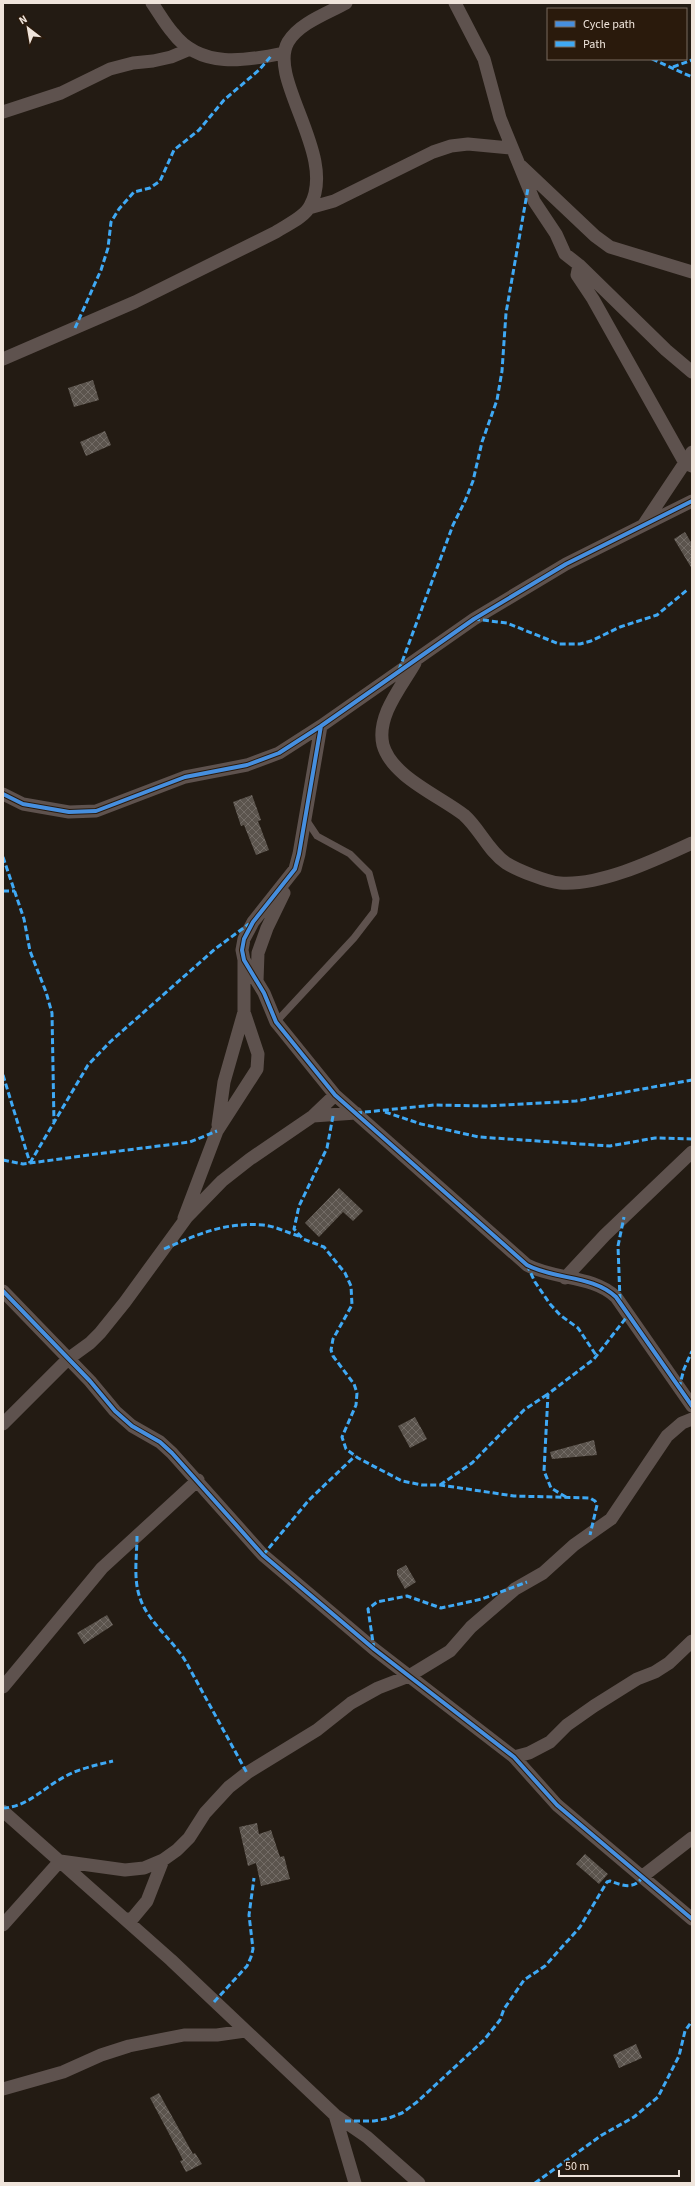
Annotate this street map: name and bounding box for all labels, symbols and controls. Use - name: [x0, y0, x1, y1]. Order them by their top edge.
- north arrow: [8, 8, 48, 48]
- legend: [547, 8, 687, 60]
- text: N: [16, 12, 30, 28]
- text: Cycle path: [583, 16, 635, 33]
- text: Path: [583, 36, 606, 53]
- scale bar: [559, 2152, 679, 2178]
- text: 50 m: [565, 2158, 589, 2175]

